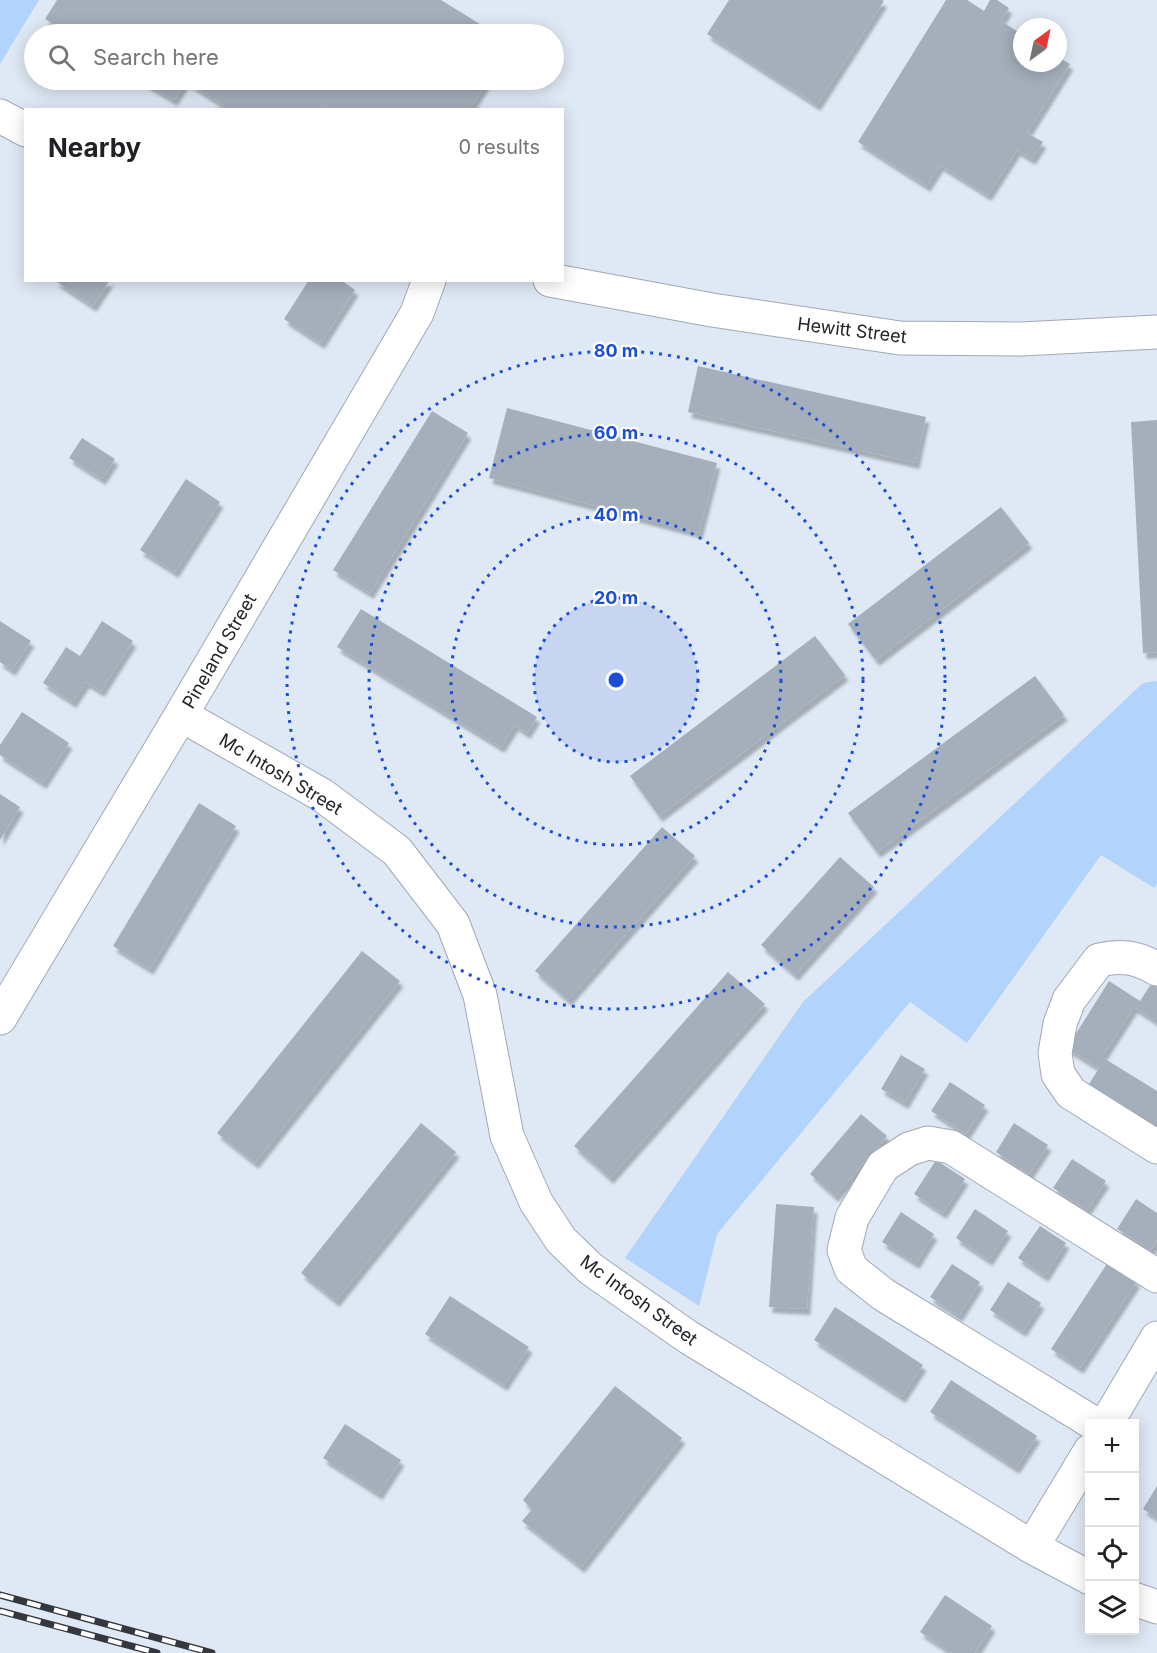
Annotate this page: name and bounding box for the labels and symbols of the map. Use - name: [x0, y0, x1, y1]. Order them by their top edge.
- north arrow: [1013, 18, 1067, 72]
- street label: Hewitt Street: [796, 313, 908, 347]
- text: 80 m: [594, 340, 638, 361]
- text: 60 m: [594, 422, 638, 443]
- text: 40 m: [594, 504, 639, 525]
- text: 20 m: [594, 587, 638, 608]
- street label: Pineland Street: [178, 590, 260, 712]
- centre of rings: [606, 670, 626, 690]
- street label: Mc Intosh Street: [216, 729, 346, 819]
- street label: Mc Intosh Street: [576, 1250, 702, 1350]

